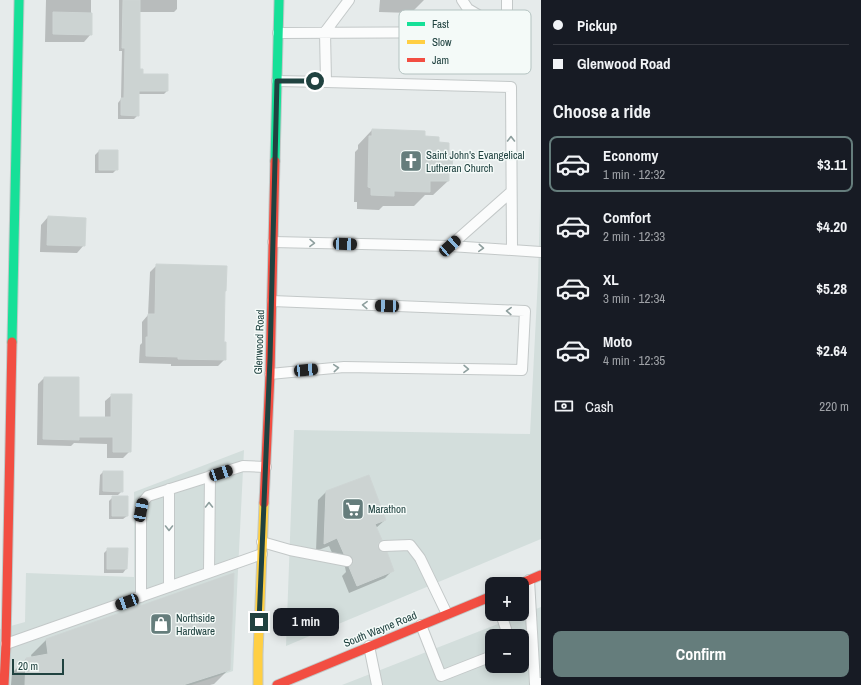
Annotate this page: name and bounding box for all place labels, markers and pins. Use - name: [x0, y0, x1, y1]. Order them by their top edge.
- church icon: Saint John's Evangelical Lutheran Church: [398, 148, 424, 174]
- place label: Saint John's Evangelical Lutheran Church: [426, 148, 525, 175]
- supermarket icon: Marathon: [340, 496, 366, 522]
- place label: Marathon: [368, 502, 406, 516]
- shop icon: Northside Hardware: [148, 611, 174, 637]
- place label: Northside Hardware: [176, 611, 215, 638]

